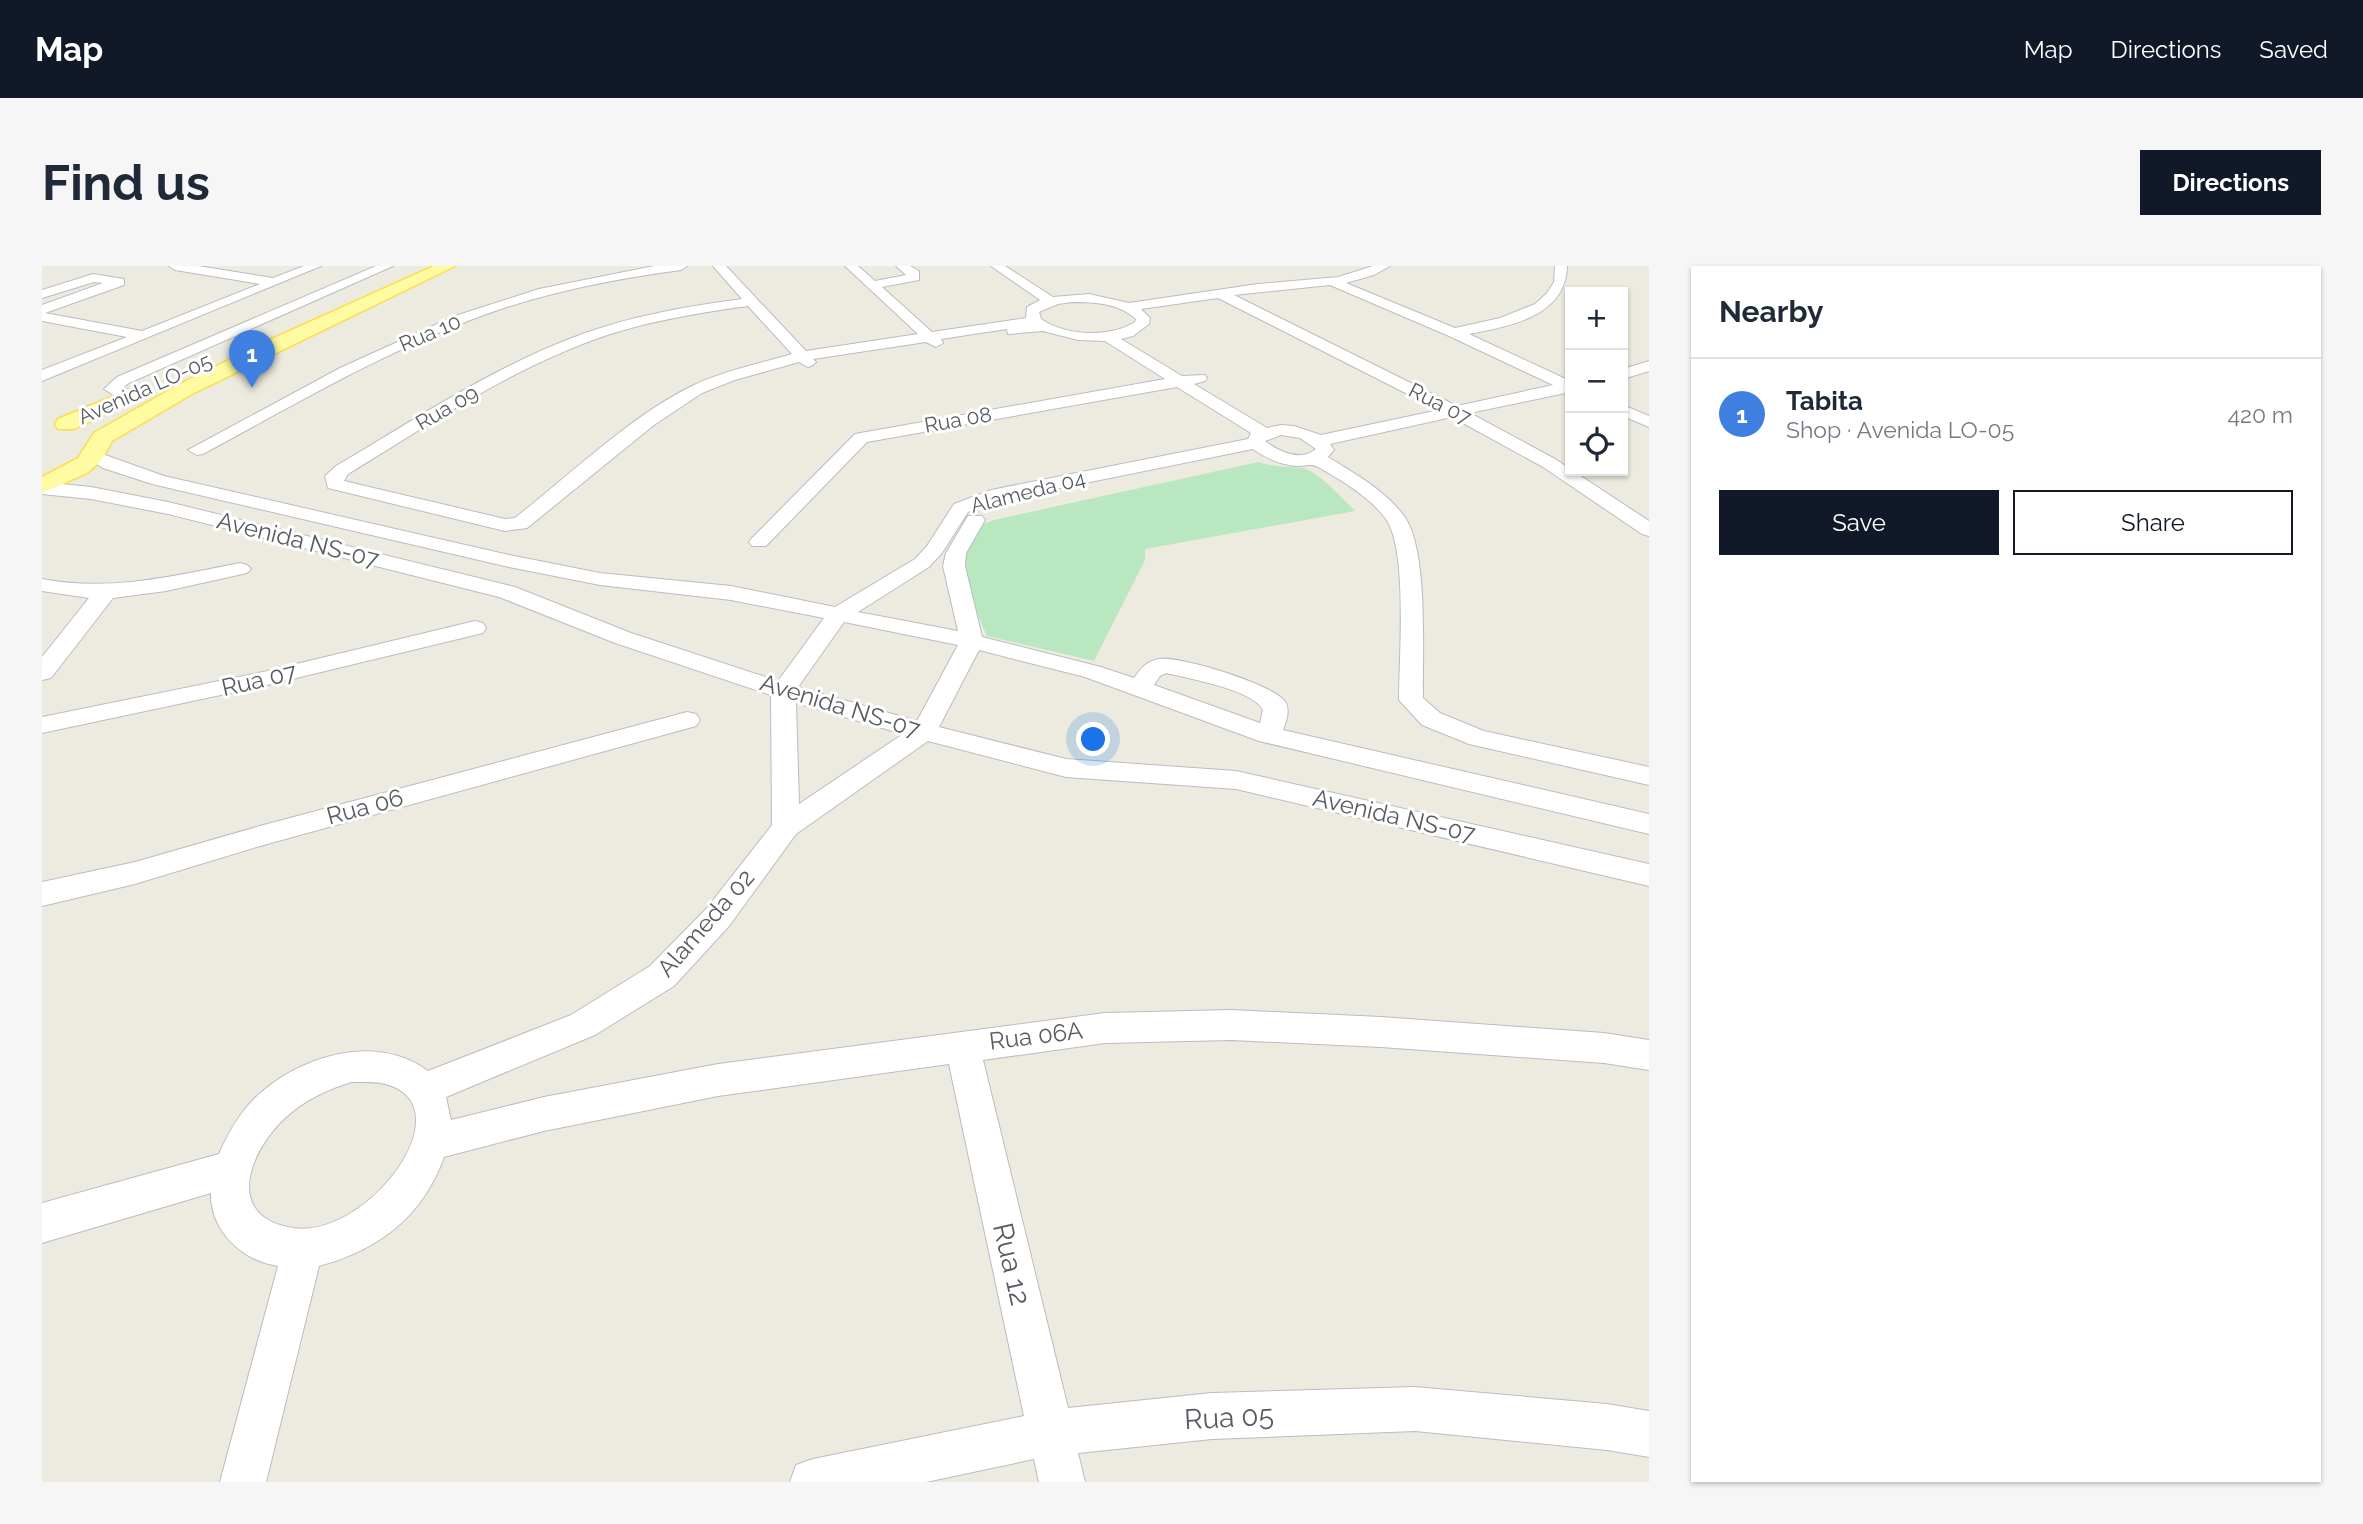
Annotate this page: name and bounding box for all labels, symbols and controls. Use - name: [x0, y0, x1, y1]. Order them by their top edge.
- text: Map: [35, 30, 103, 69]
- text: Map: [2024, 35, 2073, 64]
- text: Directions: [2111, 35, 2221, 64]
- text: Saved: [2259, 35, 2328, 64]
- button: Directions: [2140, 150, 2321, 215]
- text: Find us: [42, 154, 210, 211]
- map controls: [1565, 287, 1628, 476]
- button: +: [1565, 287, 1628, 350]
- text: Nearby: [1719, 294, 1823, 329]
- street label: Rua 10: [395, 308, 464, 357]
- pin: 1: [229, 330, 275, 388]
- street label: Avenida LO-05: [74, 348, 216, 429]
- button: −: [1565, 350, 1628, 413]
- street label: Rua 07: [1405, 377, 1476, 430]
- street label: Rua 09: [411, 380, 482, 435]
- text: Tabita: [1786, 386, 1863, 416]
- street label: Rua 08: [922, 401, 994, 438]
- text: 1: [1736, 401, 1748, 428]
- text: 420 m: [2227, 401, 2293, 428]
- button: locate: [1565, 413, 1628, 476]
- text: Shop · Avenida LO-05: [1786, 416, 2014, 443]
- street label: Alameda 04: [968, 465, 1088, 518]
- button: Save: [1719, 490, 1999, 555]
- button: Share: [2013, 490, 2293, 555]
- street label: Avenida NS-07: [214, 505, 382, 574]
- street label: Rua 07: [218, 657, 299, 702]
- street label: Avenida NS-07: [757, 667, 924, 744]
- your location: [1076, 722, 1110, 756]
- street label: Rua 06: [323, 782, 406, 831]
- street label: Avenida NS-07: [1310, 783, 1478, 848]
- street label: Alameda 02: [651, 863, 760, 982]
- street label: Rua 06A: [988, 1015, 1084, 1056]
- street label: Rua 12: [986, 1220, 1037, 1309]
- street label: Rua 05: [1183, 1399, 1275, 1436]

